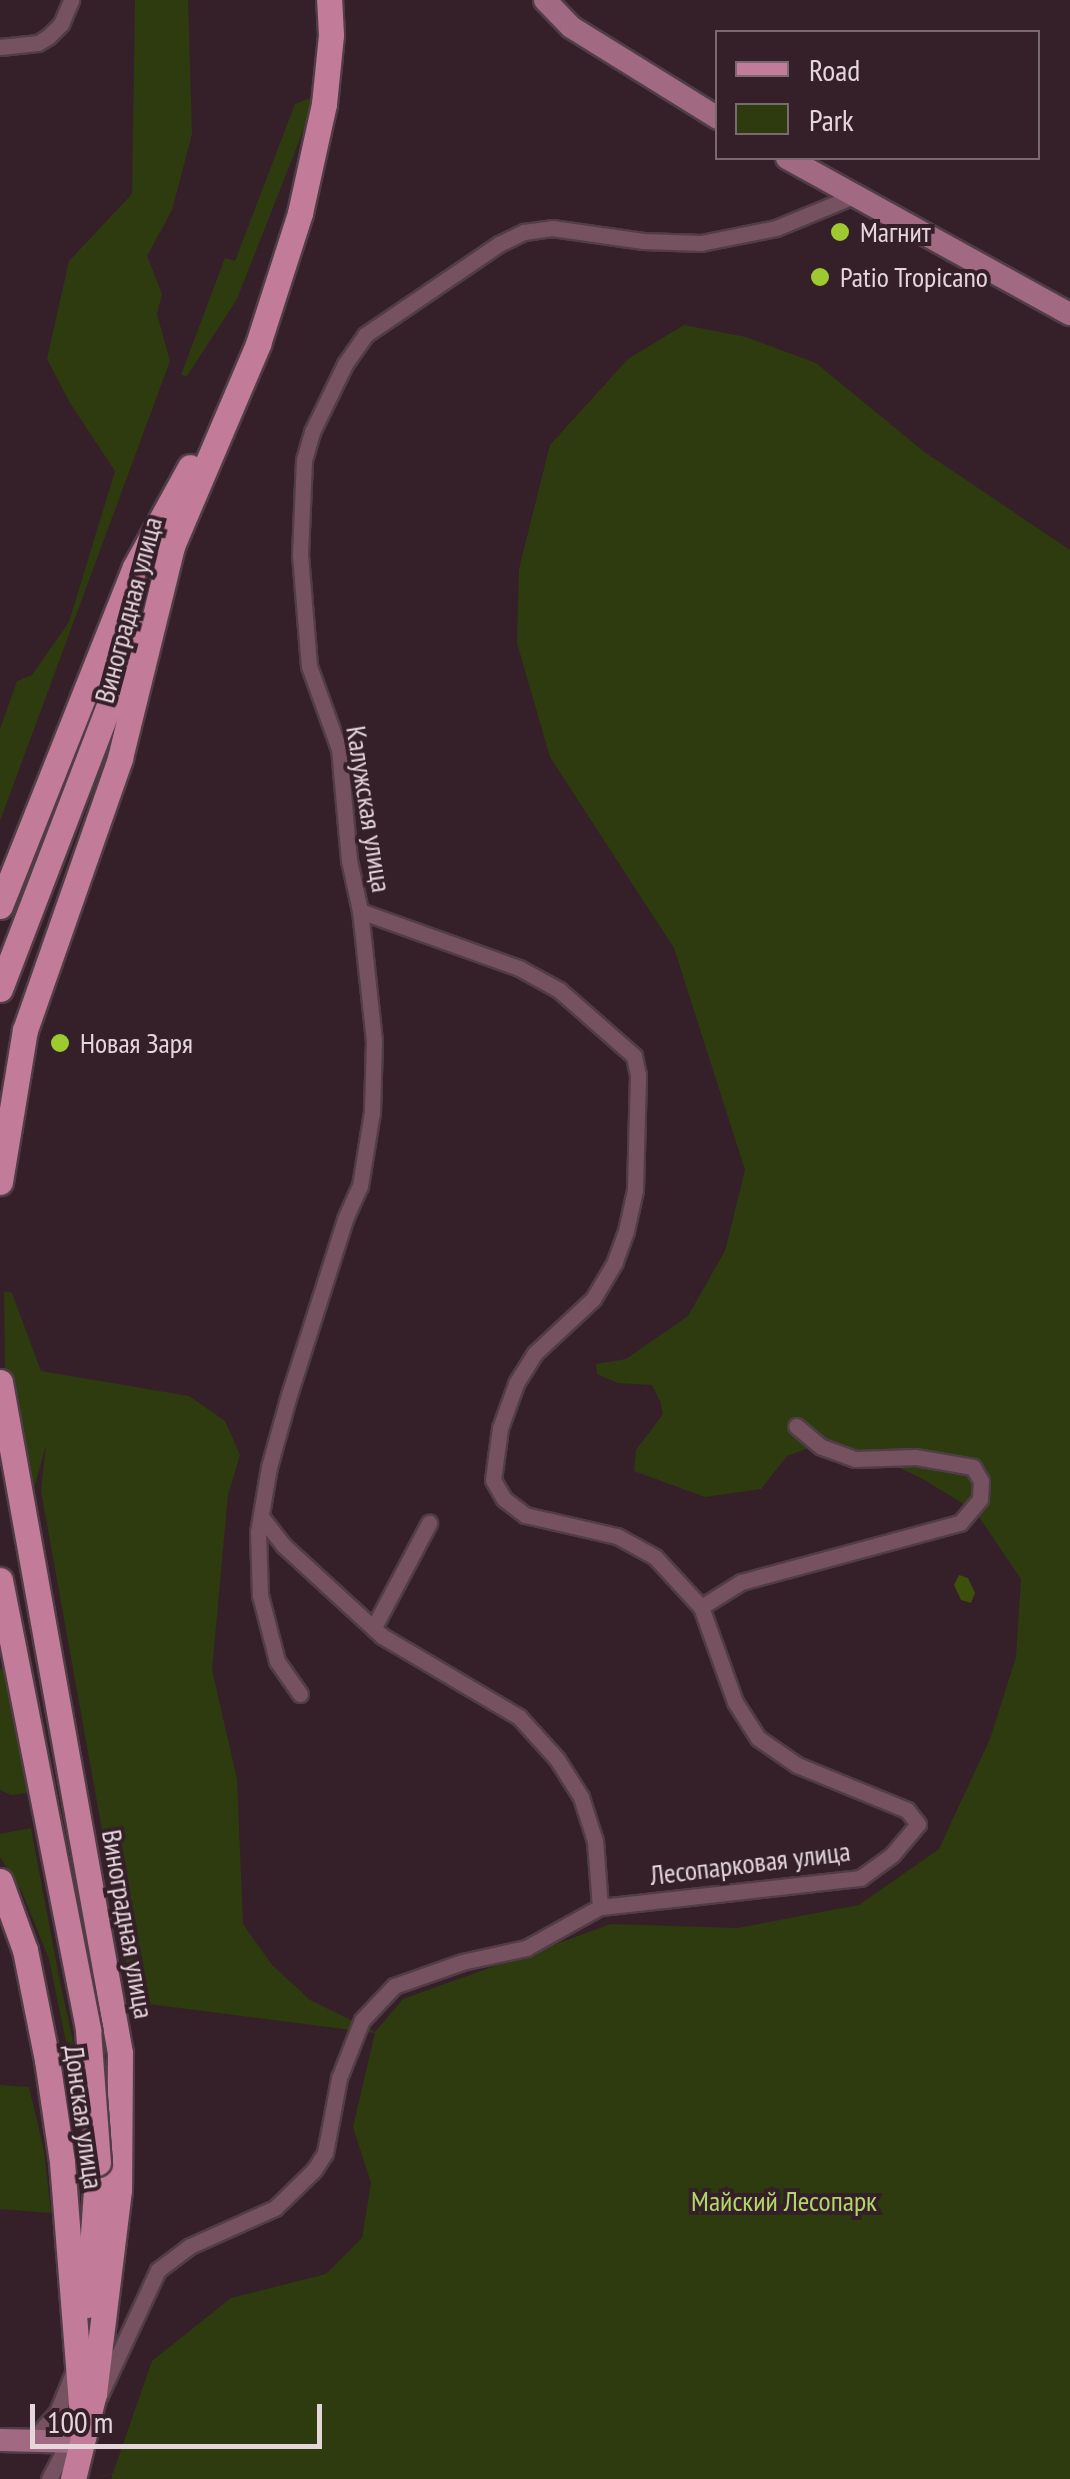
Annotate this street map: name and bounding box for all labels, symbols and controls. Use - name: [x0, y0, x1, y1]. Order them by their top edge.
- legend: [715, 30, 1040, 160]
- text: Road: [809, 50, 860, 89]
- text: Park: [809, 100, 854, 139]
- place label: Магнит: [860, 215, 931, 249]
- marker: Магнит: [829, 221, 851, 243]
- place label: Patio Tropicano: [840, 260, 989, 294]
- marker: Patio Tropicano: [809, 266, 831, 288]
- street label: Виноградная улица: [87, 513, 169, 707]
- street label: Калужская улица: [339, 723, 399, 895]
- place label: Новая Заря: [80, 1026, 193, 1060]
- marker: Новая Заря: [49, 1032, 71, 1054]
- street label: Виноградная улица: [95, 1827, 161, 2021]
- street label: Лесопарковая улица: [648, 1834, 852, 1892]
- street label: Донская улица: [57, 2043, 111, 2191]
- park label: Майский Лесопарк: [691, 2184, 877, 2218]
- scale bar: [35, 2384, 328, 2446]
- text: 100 m: [47, 2402, 113, 2441]

